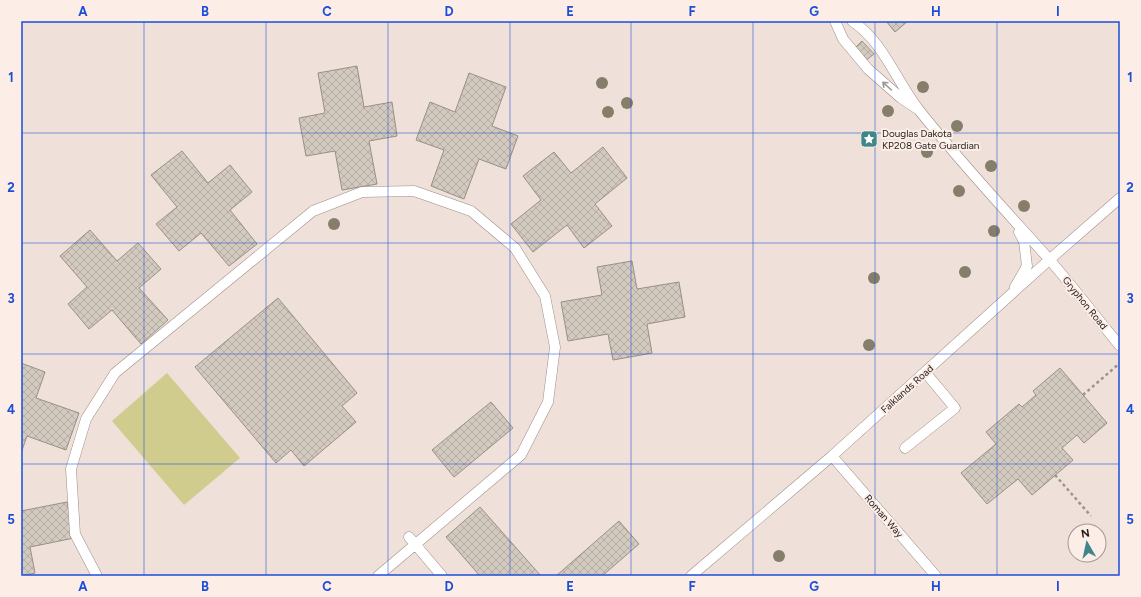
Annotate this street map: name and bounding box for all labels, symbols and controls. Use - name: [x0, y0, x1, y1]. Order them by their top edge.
- text: A: [78, 4, 88, 19]
- text: B: [201, 4, 209, 19]
- text: C: [322, 4, 332, 19]
- text: D: [444, 4, 454, 19]
- text: E: [566, 4, 574, 19]
- text: F: [688, 4, 696, 19]
- text: G: [809, 4, 819, 19]
- text: H: [931, 4, 941, 19]
- text: I: [1056, 4, 1060, 19]
- text: 1: [8, 70, 14, 85]
- text: 1: [1127, 70, 1133, 85]
- one-way arrow: [882, 81, 892, 90]
- place label: Douglas Dakota KP208 Gate Guardian: [882, 127, 980, 152]
- place icon: Douglas Dakota KP208 Gate Guardian: [859, 129, 879, 149]
- text: 2: [7, 180, 15, 195]
- text: 2: [1126, 180, 1134, 195]
- street label: Gryphon Road: [1060, 274, 1110, 332]
- text: 3: [7, 291, 15, 306]
- text: 3: [1126, 291, 1134, 306]
- street label: Falklands Road: [878, 362, 936, 416]
- text: 4: [7, 402, 15, 417]
- text: 4: [1126, 402, 1134, 417]
- street label: Roman Way: [862, 492, 907, 541]
- text: 5: [7, 512, 15, 527]
- text: 5: [1126, 512, 1134, 527]
- north arrow: [1067, 523, 1107, 563]
- text: N: [1080, 527, 1091, 541]
- text: A: [78, 579, 88, 594]
- text: B: [201, 579, 209, 594]
- text: C: [322, 579, 332, 594]
- text: D: [444, 579, 454, 594]
- text: E: [566, 579, 574, 594]
- text: F: [688, 579, 696, 594]
- text: G: [809, 579, 819, 594]
- text: H: [931, 579, 941, 594]
- text: I: [1056, 579, 1060, 594]

